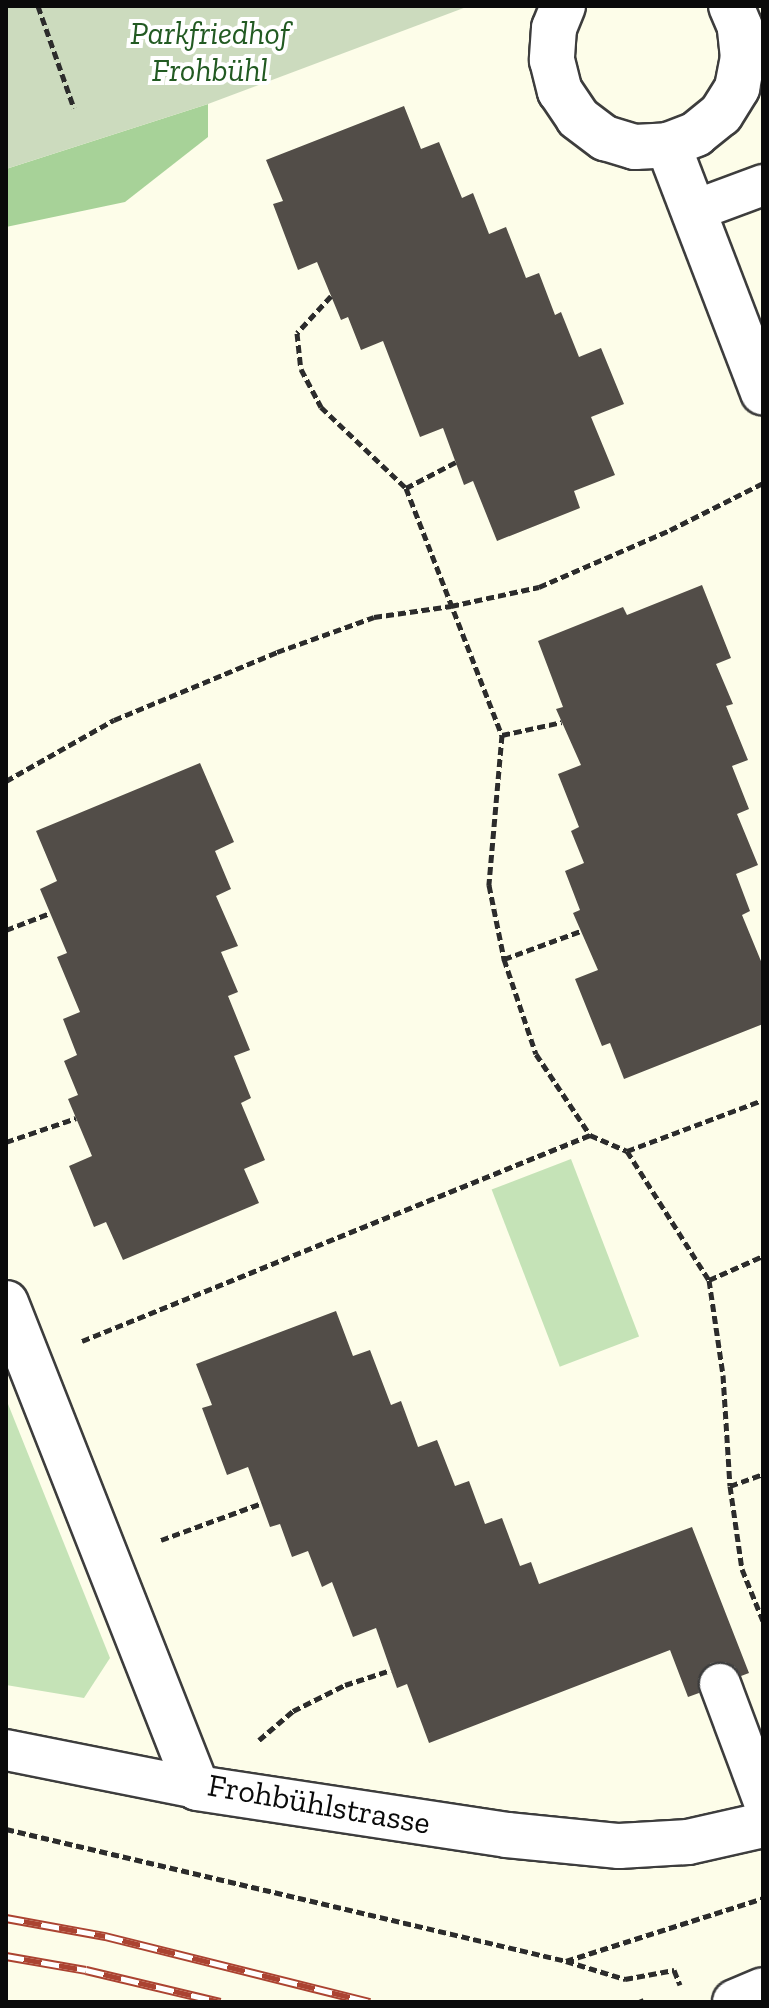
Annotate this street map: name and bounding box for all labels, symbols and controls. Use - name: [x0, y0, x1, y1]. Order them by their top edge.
- park label: Parkfriedhof Frohbühl: [130, 15, 290, 90]
- street label: Frohbühlstrasse: [205, 1766, 433, 1842]

